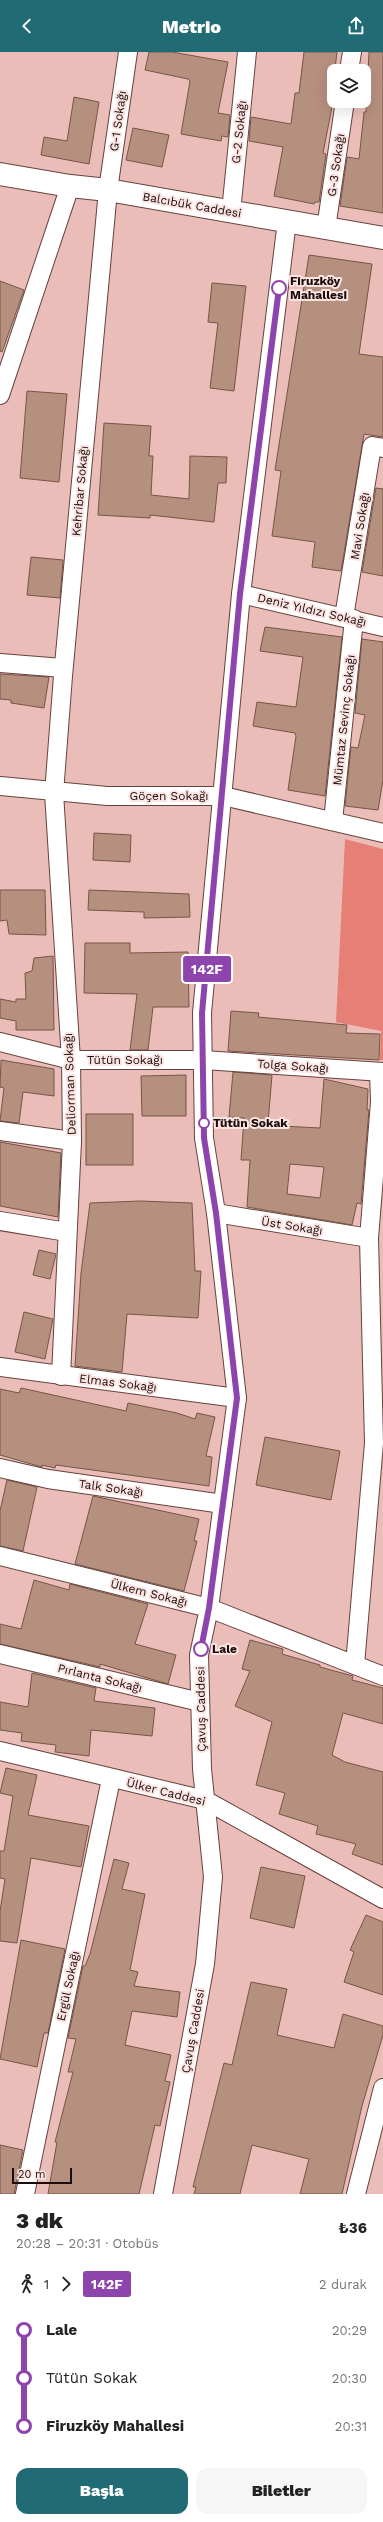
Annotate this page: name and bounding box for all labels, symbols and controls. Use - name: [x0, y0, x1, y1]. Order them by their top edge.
- icon: back: [16, 15, 38, 37]
- icon: share: [345, 15, 367, 37]
- text: Metrio: [162, 16, 221, 37]
- map controls: [327, 64, 371, 108]
- button: layers: [327, 64, 371, 108]
- street label: G-1 Sokağı: [107, 90, 129, 152]
- street label: G-2 Sokağı: [229, 100, 249, 164]
- street label: G-3 Sokağı: [325, 132, 347, 198]
- street label: Balcıbük Caddesi: [141, 189, 243, 221]
- place label: Firuzköy Mahallesi: [290, 274, 347, 302]
- marker: Firuzköy Mahallesi: [271, 280, 287, 296]
- street label: Kehribar Sokağı: [69, 445, 91, 537]
- street label: Mavi Sokağı: [348, 491, 372, 561]
- street label: Deniz Yıldızı Sokağı: [256, 591, 368, 629]
- street label: Mümtaz Sevinç Sokağı: [330, 654, 358, 786]
- street label: Göçen Sokağı: [130, 789, 209, 803]
- line badge: 142F: [179, 956, 235, 982]
- text: 142F: [191, 961, 223, 977]
- street label: Deliorman Sokağı: [61, 1033, 79, 1135]
- street label: Tütün Sokağı: [87, 1053, 163, 1067]
- street label: Tolga Sokağı: [257, 1057, 329, 1075]
- place label: Tütün Sokak: [213, 1116, 288, 1130]
- marker: Tütün Sokak: [198, 1117, 210, 1129]
- street label: Üst Sokağı: [260, 1214, 324, 1238]
- street label: Elmas Sokağı: [78, 1371, 158, 1395]
- street label: Talk Sokağı: [78, 1477, 144, 1499]
- street label: Ülkem Sokağı: [109, 1577, 189, 1609]
- marker: Lale: [193, 1641, 209, 1657]
- place label: Lale: [212, 1642, 237, 1656]
- street label: Pırlanta Sokağı: [56, 1661, 144, 1695]
- street label: Çavuş Caddesi: [193, 1666, 209, 1752]
- street label: Ülker Caddesi: [125, 1775, 207, 1809]
- street label: Ergül Sokağı: [54, 1950, 82, 2022]
- street label: Çavuş Caddesi: [179, 1988, 207, 2074]
- scale bar: [12, 2166, 72, 2185]
- text: 20 m: [18, 2168, 46, 2181]
- text: 3 dk: [16, 2208, 63, 2233]
- text: ₺36: [338, 2219, 367, 2237]
- text: 20:28 – 20:31 · Otobüs: [16, 2236, 159, 2251]
- icon: walk: [16, 2273, 38, 2295]
- icon: forward: [55, 2273, 77, 2295]
- text: 142F: [91, 2276, 123, 2292]
- text: 1: [44, 2277, 49, 2292]
- text: 2 durak: [319, 2277, 367, 2292]
- text: Lale: [46, 2321, 77, 2339]
- text: 20:29: [332, 2323, 367, 2338]
- text: Tütün Sokak: [46, 2369, 137, 2387]
- text: 20:30: [332, 2371, 367, 2386]
- text: Firuzköy Mahallesi: [46, 2417, 184, 2435]
- text: 20:31: [335, 2419, 367, 2434]
- button: Başla: [16, 2468, 188, 2514]
- button: Biletler: [196, 2468, 367, 2514]

